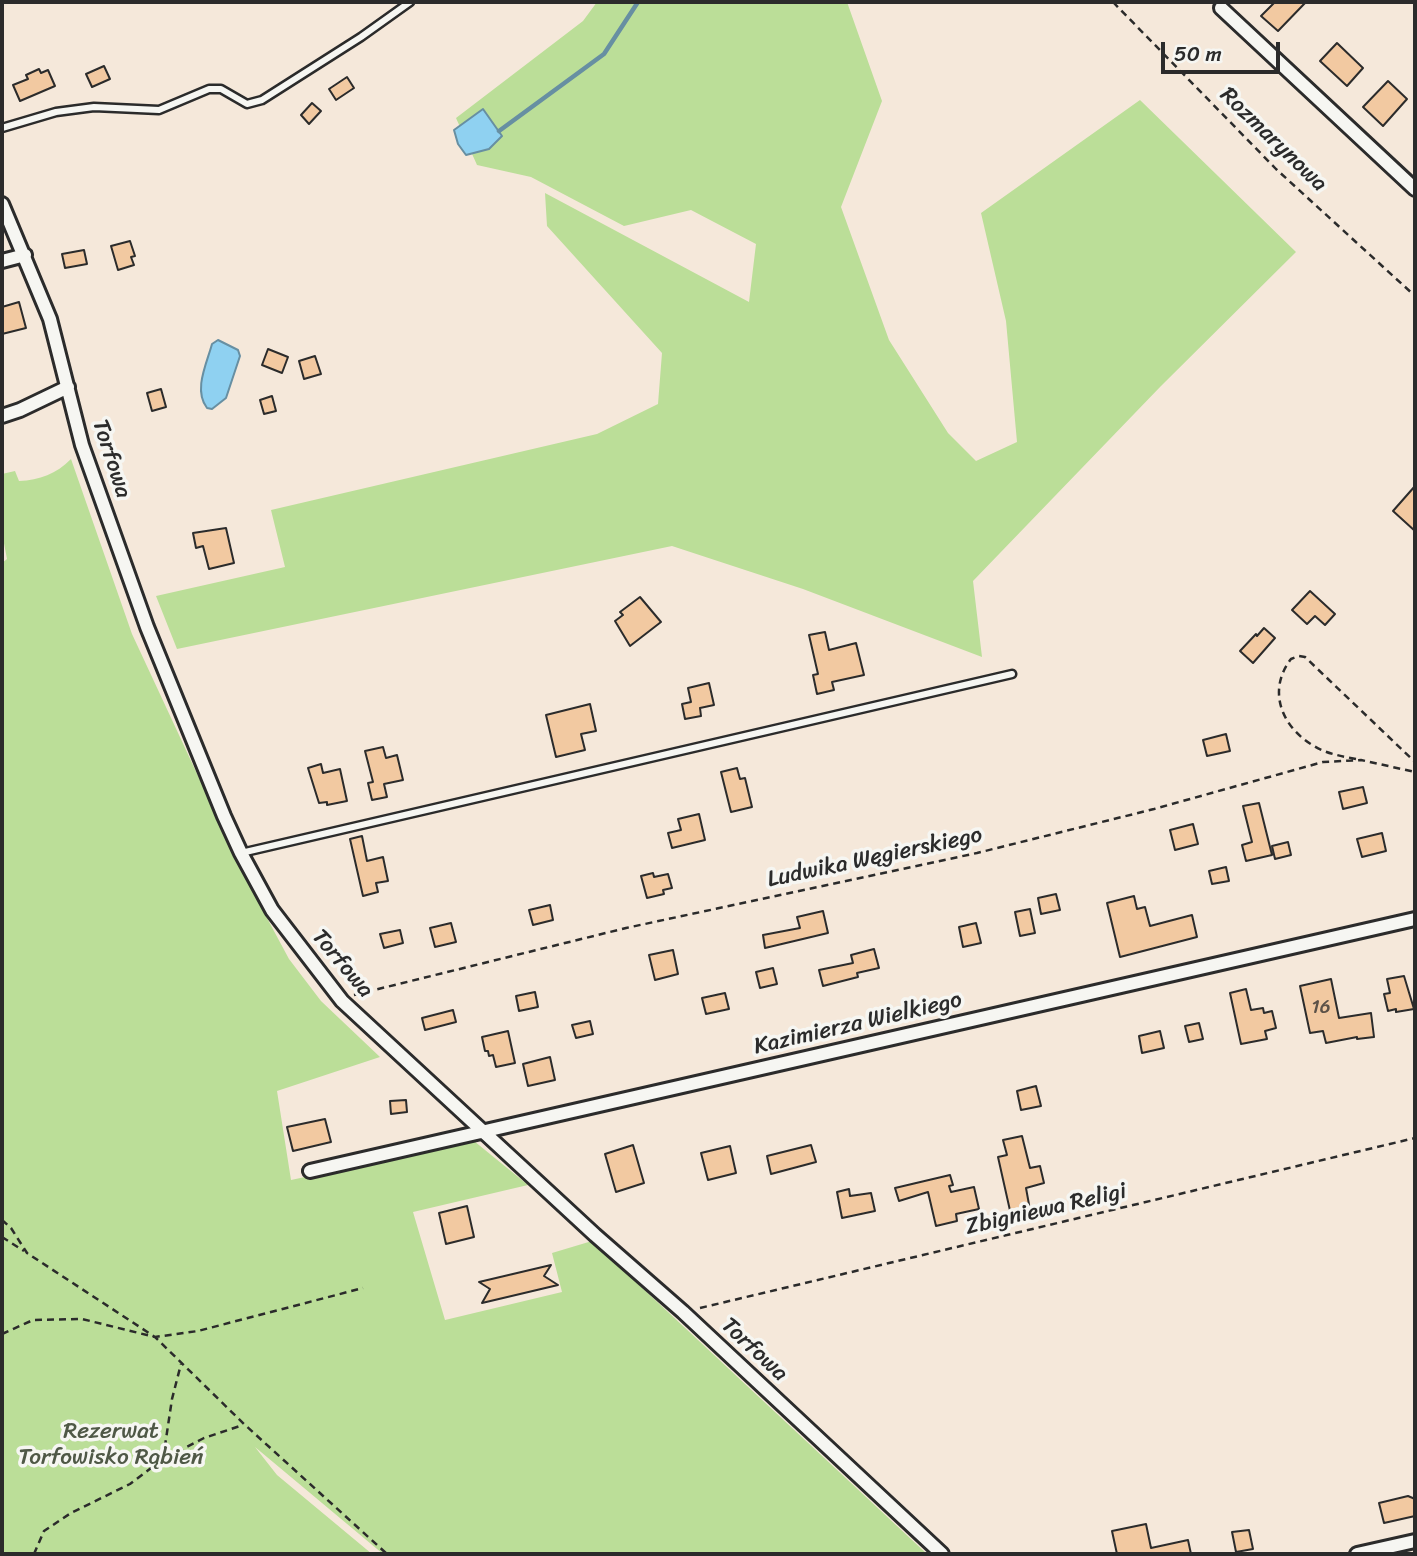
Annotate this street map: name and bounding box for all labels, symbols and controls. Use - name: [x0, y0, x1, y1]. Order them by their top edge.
- scale bar: [1165, 28, 1284, 72]
- text: 50 m: [1174, 35, 1222, 73]
- street label: Rozmarynowa: [1214, 82, 1332, 198]
- street label: Torfowa: [85, 416, 137, 502]
- street label: Ludwika Węgierskiego: [765, 822, 985, 894]
- street label: Torfowa: [305, 924, 379, 1004]
- street label: Kazimierza Wielkiego: [751, 987, 965, 1061]
- house number: 16: [1312, 997, 1330, 1019]
- street label: Zbigniewa Religi: [963, 1178, 1129, 1242]
- street label: Torfowa: [715, 1312, 793, 1388]
- park label: Rezerwat Torfowisko Rąbień: [19, 1418, 203, 1472]

